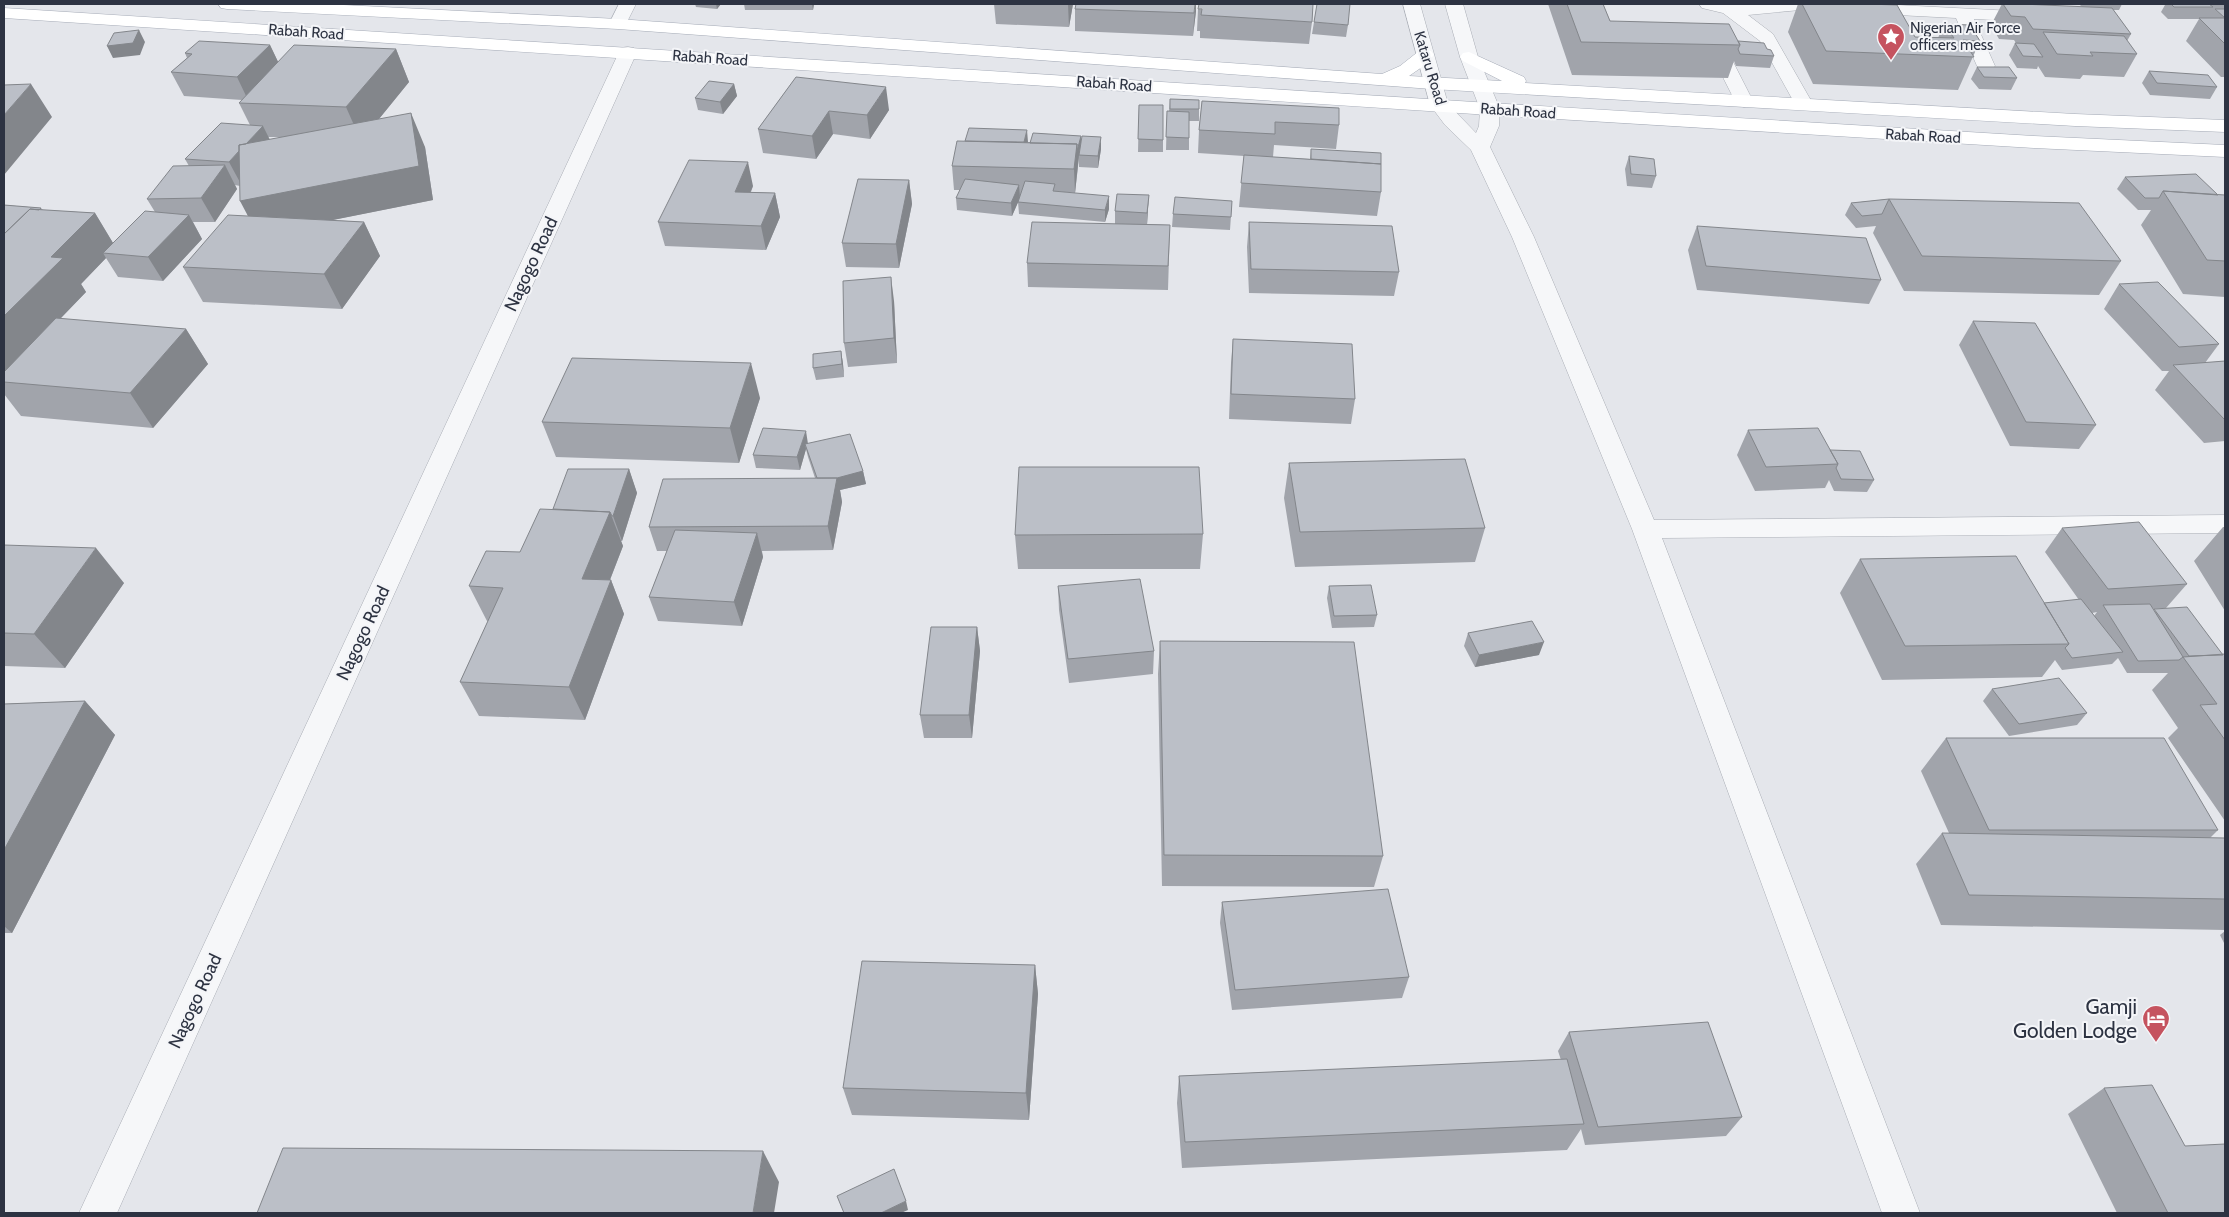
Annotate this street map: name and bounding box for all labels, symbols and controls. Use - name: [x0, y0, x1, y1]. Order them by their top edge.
- place label: Nigerian Air Force officers mess: [1910, 19, 2021, 54]
- street label: Rabah Road: [268, 20, 344, 44]
- place icon: Nigerian Air Force officers mess: [1876, 22, 1906, 61]
- street label: Kataru Road: [1410, 29, 1450, 107]
- street label: Rabah Road: [672, 46, 748, 70]
- street label: Rabah Road: [1076, 72, 1152, 96]
- street label: Rabah Road: [1480, 99, 1556, 123]
- street label: Rabah Road: [1885, 125, 1961, 147]
- street label: Nagogo Road: [499, 213, 563, 315]
- street label: Nagogo Road: [331, 582, 395, 684]
- street label: Nagogo Road: [163, 950, 227, 1052]
- place label: Gamji Golden Lodge: [2013, 994, 2137, 1043]
- hotel icon: Gamji Golden Lodge: [2141, 1004, 2171, 1043]

